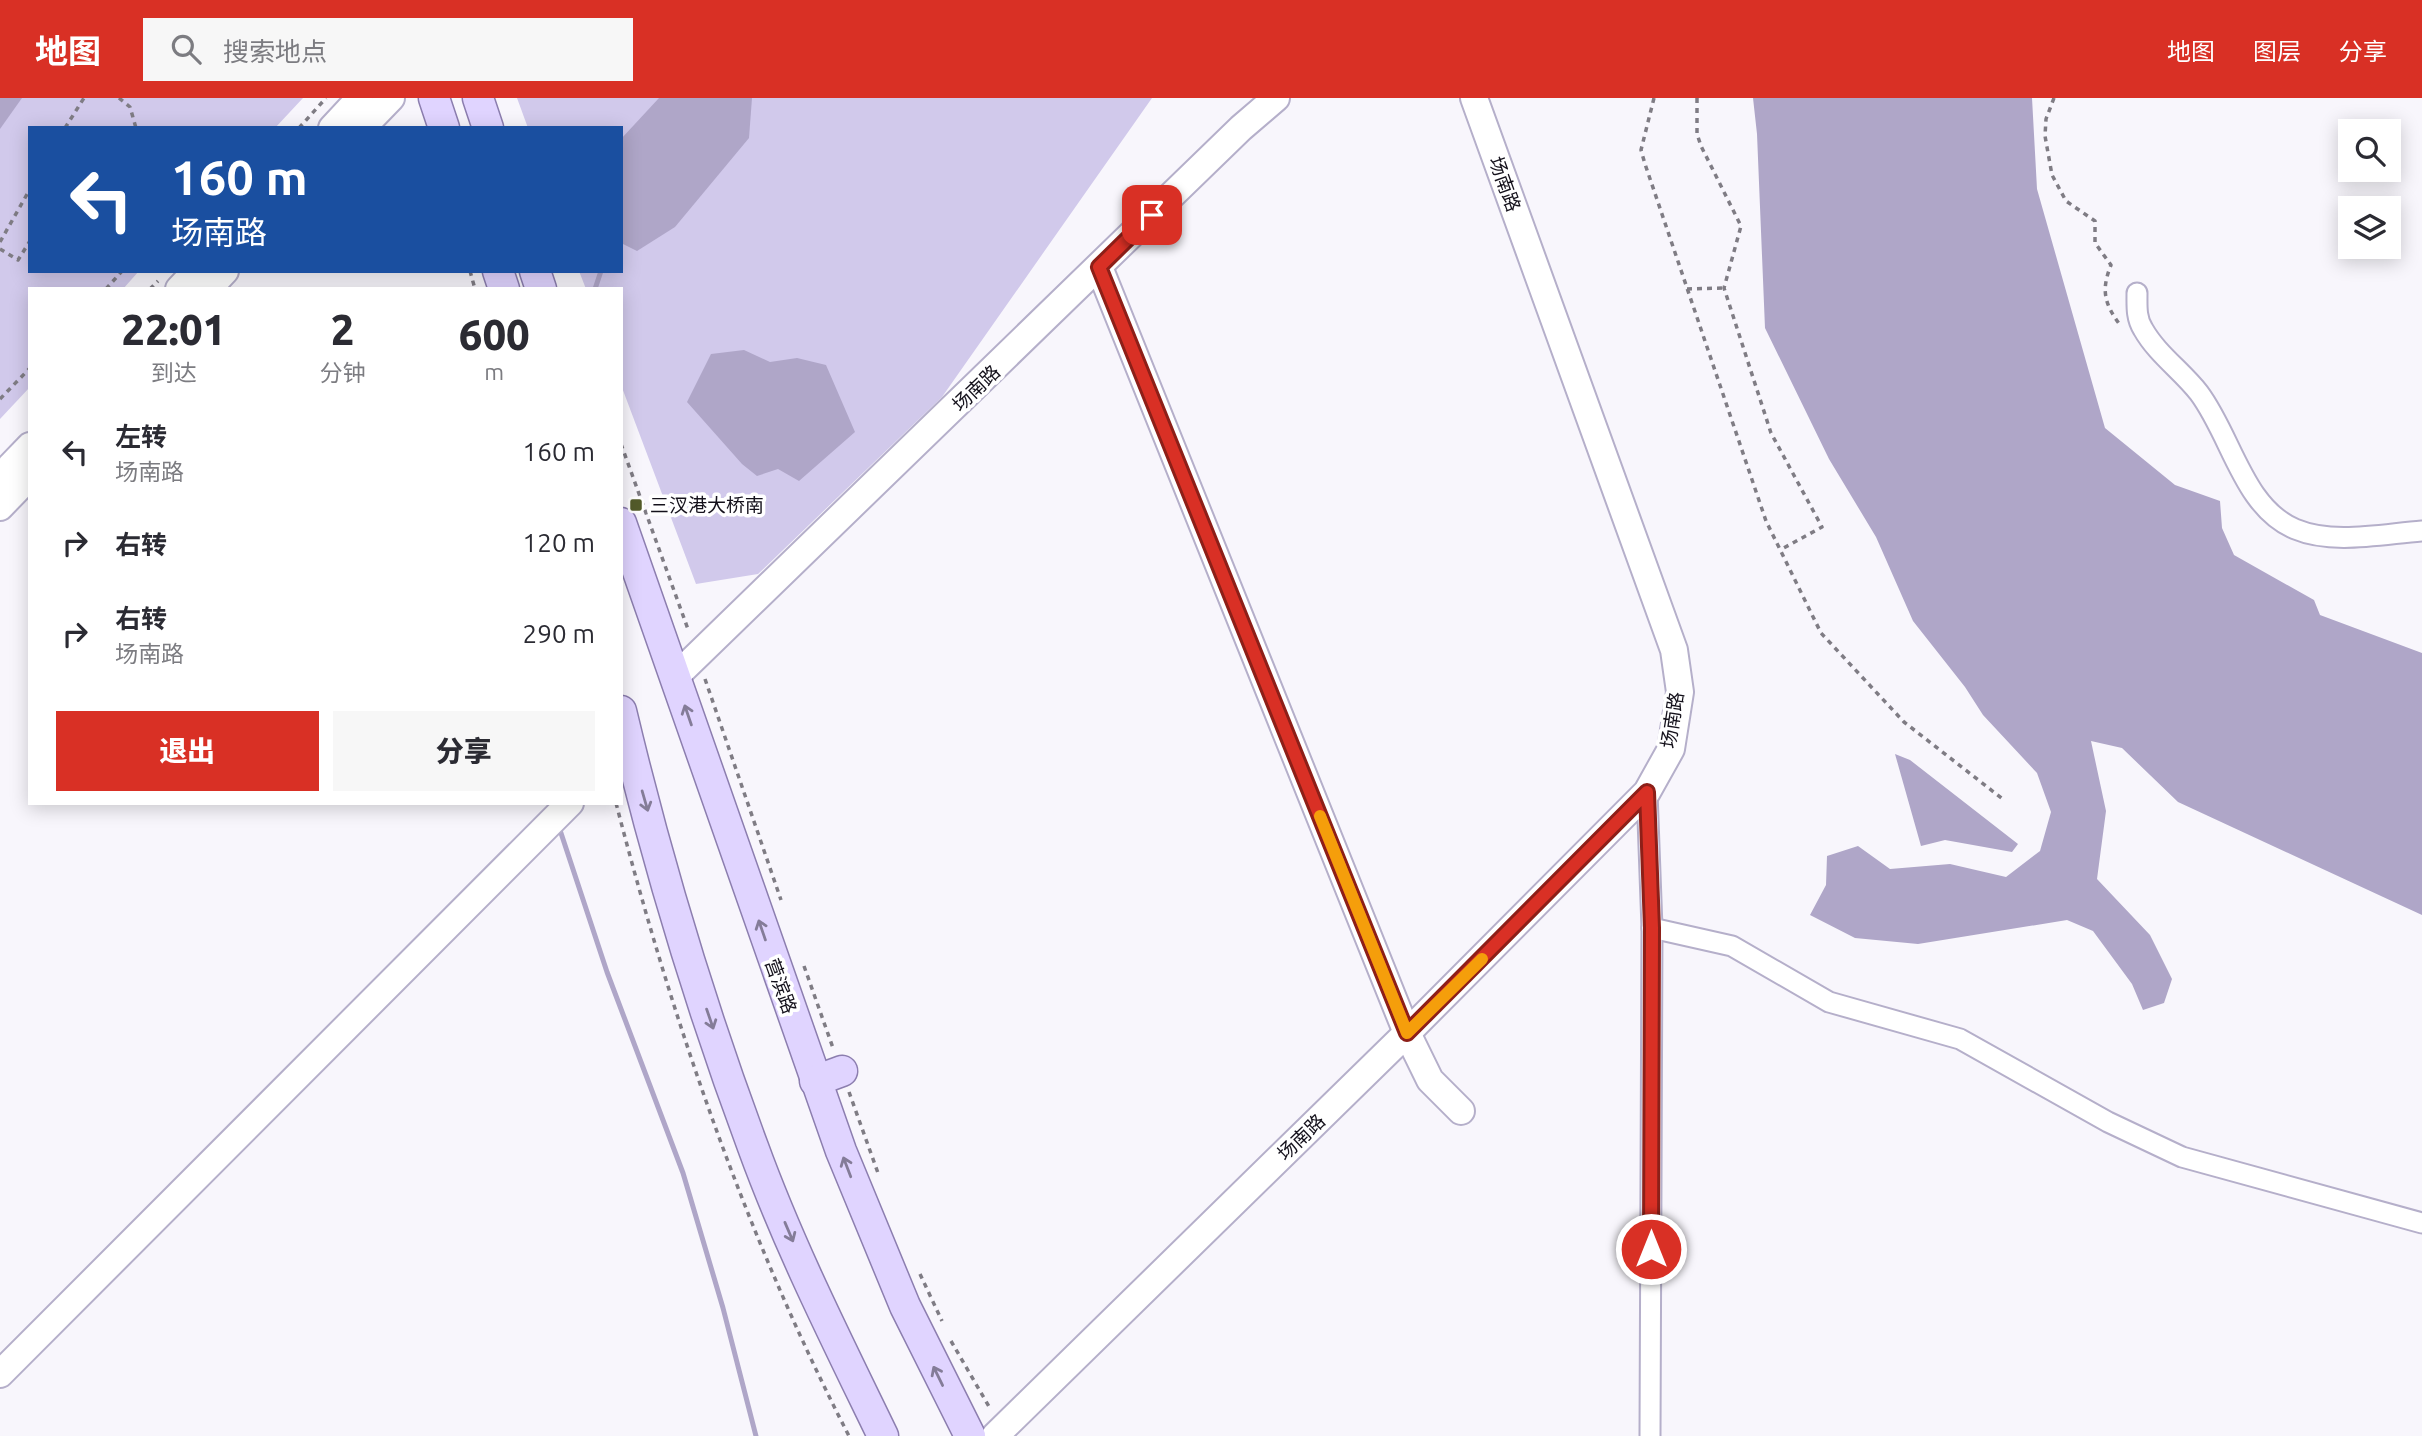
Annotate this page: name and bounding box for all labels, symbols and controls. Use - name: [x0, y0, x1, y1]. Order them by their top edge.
- search box: [143, 18, 633, 81]
- icon: search: [167, 30, 205, 68]
- text: 地图: [35, 32, 101, 69]
- text: 搜索地点: [223, 37, 327, 66]
- text: 地图: [2167, 38, 2215, 65]
- text: 图层: [2253, 38, 2301, 65]
- text: 分享: [2339, 38, 2387, 65]
- map controls: [2338, 119, 2401, 259]
- button: search: [2338, 119, 2401, 182]
- text: 160 m: [171, 149, 308, 204]
- street label: 场南路: [1485, 153, 1525, 215]
- icon: left: [56, 154, 147, 245]
- pin: [1122, 185, 1182, 245]
- icon: arrive: [1133, 196, 1171, 234]
- button: layers: [2338, 196, 2401, 259]
- text: 场南路: [171, 214, 267, 250]
- text: 22:01: [121, 306, 226, 353]
- text: 2: [331, 306, 354, 353]
- text: 600: [459, 311, 530, 358]
- text: m: [484, 359, 504, 384]
- text: 到达: [151, 360, 197, 385]
- text: 分钟: [320, 360, 366, 385]
- street label: 场南路: [948, 360, 1004, 416]
- text: 左转: [115, 422, 167, 451]
- icon: left: [56, 433, 94, 471]
- text: 160 m: [523, 437, 595, 466]
- text: 场南路: [115, 459, 184, 484]
- place label: 三汊港大桥南: [650, 494, 764, 516]
- marker: 三汊港大桥南: [628, 497, 644, 513]
- icon: right: [56, 524, 94, 562]
- text: 120 m: [523, 528, 595, 557]
- text: 右转: [115, 530, 167, 559]
- text: 右转: [115, 604, 167, 633]
- icon: right: [56, 615, 94, 653]
- text: 290 m: [523, 619, 595, 648]
- text: 场南路: [115, 641, 184, 666]
- street label: 场南路: [1657, 690, 1687, 750]
- one-way arrow: [681, 705, 693, 727]
- button: 退出: [56, 711, 319, 791]
- button: 分享: [333, 711, 595, 791]
- one-way arrow: [639, 789, 652, 812]
- one-way arrow: [754, 920, 767, 942]
- street label: 营滨路: [761, 955, 801, 1017]
- one-way arrow: [704, 1008, 717, 1030]
- street label: 场南路: [1273, 1109, 1329, 1165]
- one-way arrow: [840, 1157, 853, 1179]
- position arrow: [1614, 1212, 1688, 1286]
- one-way arrow: [783, 1221, 796, 1242]
- one-way arrow: [931, 1366, 945, 1387]

